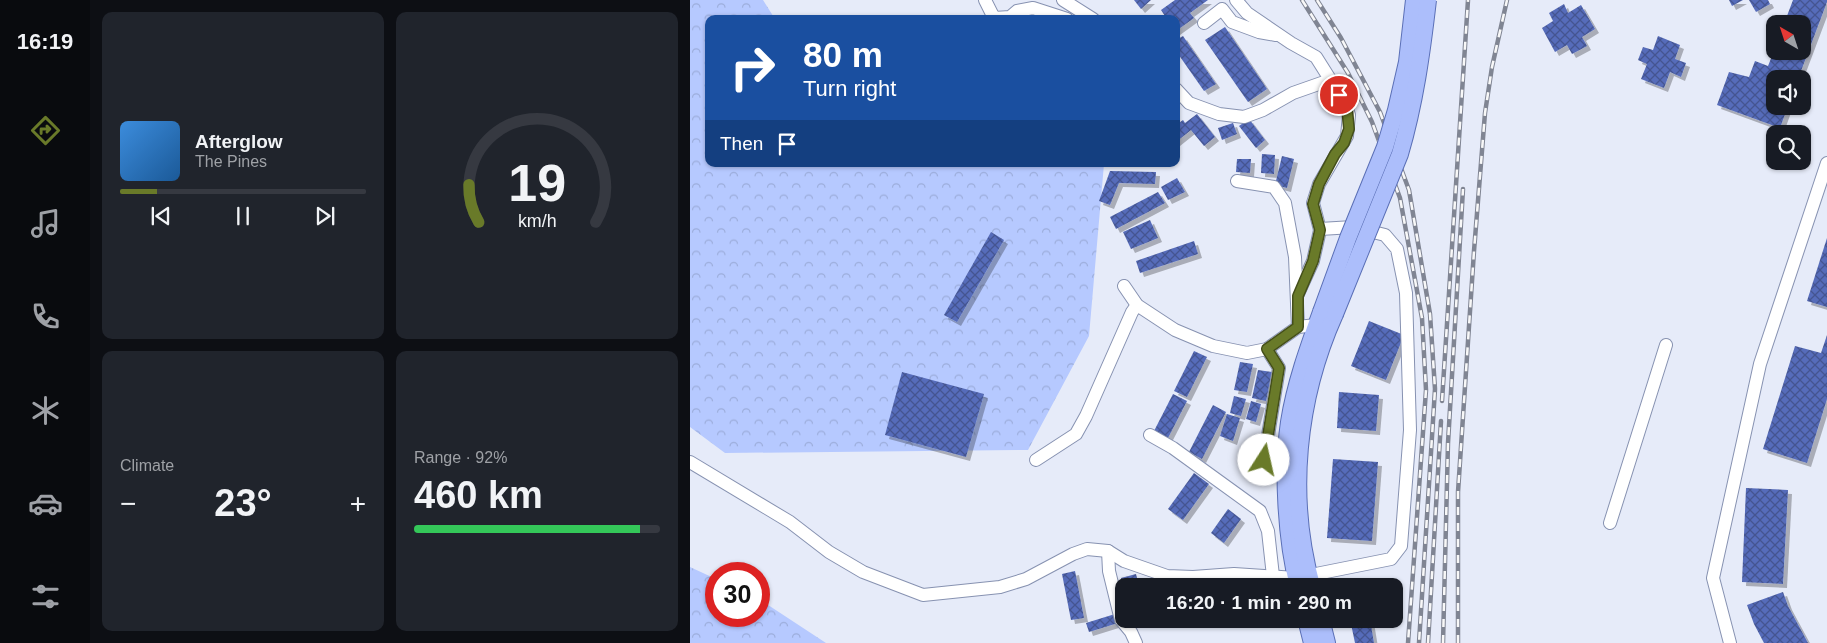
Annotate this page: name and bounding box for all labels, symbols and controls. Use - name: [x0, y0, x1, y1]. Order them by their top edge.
- north arrow: [1766, 15, 1811, 60]
- map controls: [1766, 15, 1811, 170]
- text: 16:19: [17, 29, 73, 54]
- icon: right: [720, 35, 785, 100]
- text: 80 m: [803, 35, 883, 74]
- button: sound: [1766, 70, 1811, 115]
- pin: [1318, 74, 1360, 116]
- text: Turn right: [803, 76, 896, 101]
- icon: arrive: [1325, 81, 1353, 109]
- icon: directions: [28, 113, 63, 148]
- button: search: [1766, 125, 1811, 170]
- icon: arrive: [773, 130, 801, 158]
- text: Afterglow: [195, 131, 283, 152]
- text: Then: [720, 133, 763, 154]
- text: The Pines: [195, 153, 267, 170]
- text: 19: [508, 154, 566, 212]
- icon: previous: [147, 202, 175, 230]
- icon: pause: [229, 202, 257, 230]
- icon: next: [311, 202, 339, 230]
- icon: music: [28, 206, 63, 241]
- text: km/h: [518, 211, 556, 231]
- icon: phone: [28, 299, 63, 334]
- icon: climate: [28, 393, 63, 428]
- position arrow: [1237, 433, 1289, 485]
- text: Range · 92%: [414, 449, 507, 466]
- text: Climate: [120, 457, 174, 474]
- text: 460 km: [414, 474, 543, 516]
- text: 23°: [214, 482, 272, 524]
- icon: car: [28, 486, 63, 521]
- text: −: [120, 488, 136, 519]
- text: +: [350, 488, 366, 519]
- speed limit sign: 30: [705, 562, 770, 627]
- icon: filters: [28, 579, 63, 614]
- text: 16:20 · 1 min · 290 m: [1166, 592, 1352, 613]

